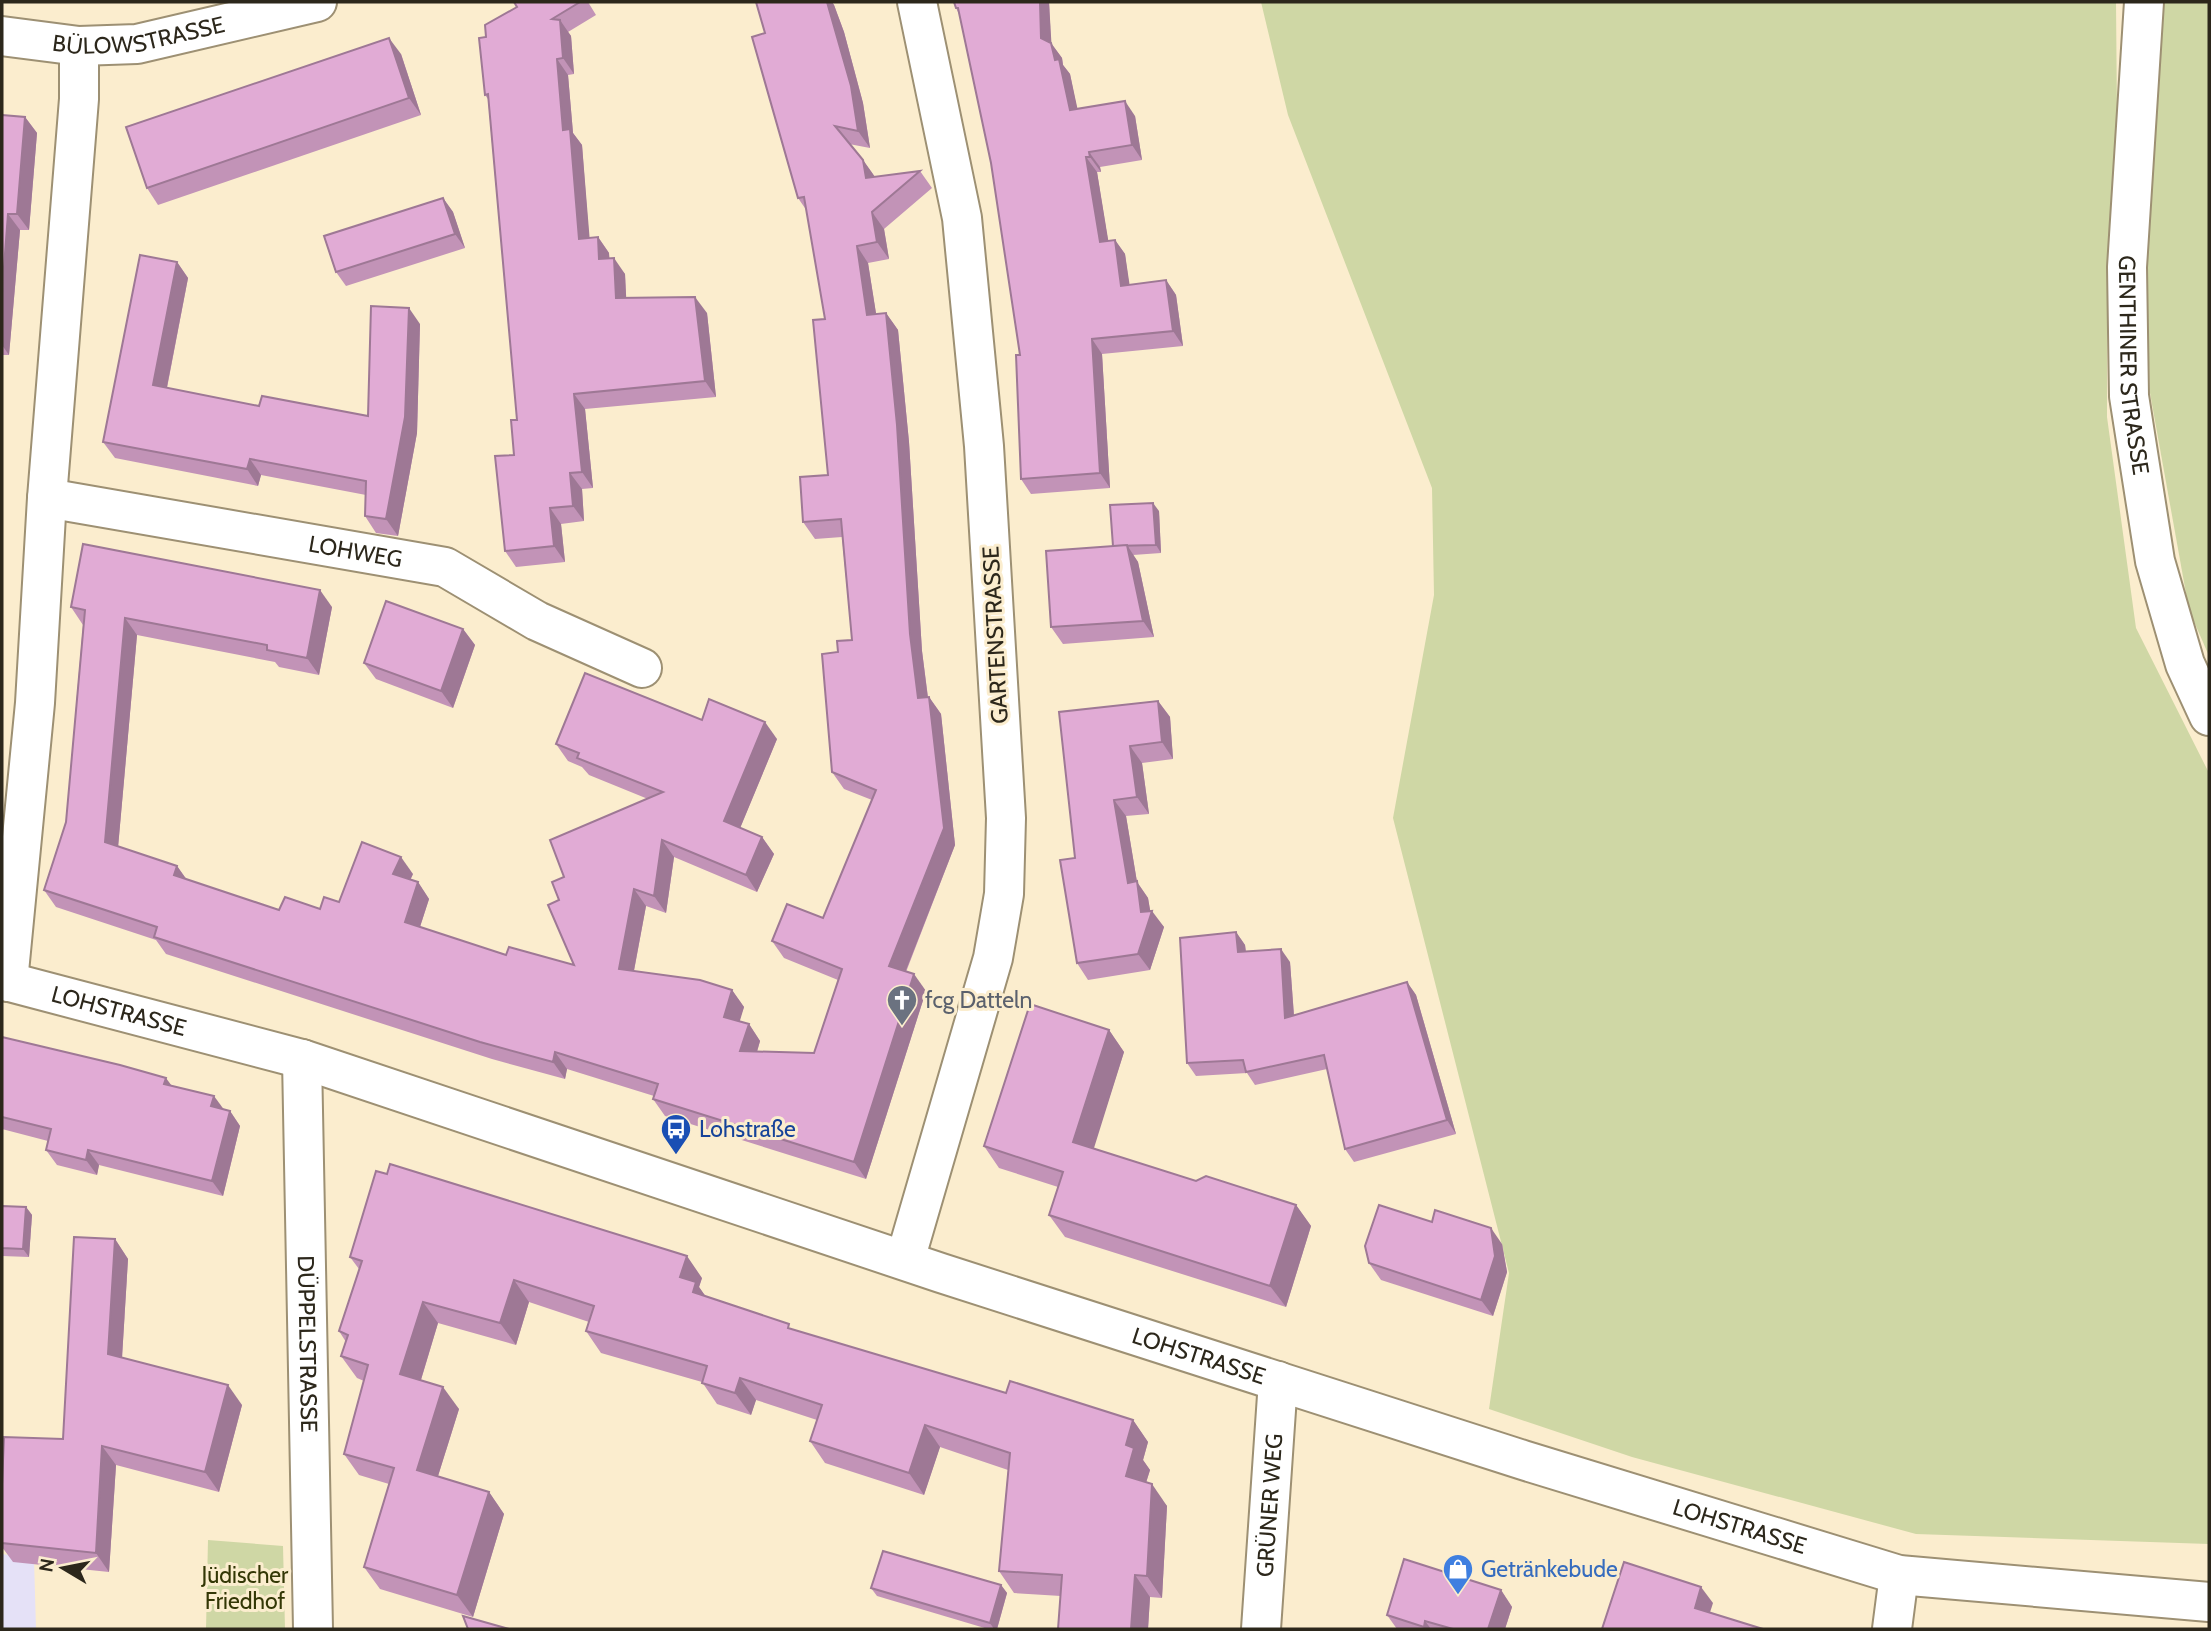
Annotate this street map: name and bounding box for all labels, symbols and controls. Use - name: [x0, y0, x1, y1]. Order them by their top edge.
- street label: BÜLOWSTRASSE: [51, 10, 227, 60]
- street label: GENTHINER STRASSE: [2113, 254, 2155, 477]
- street label: LOHWEG: [306, 530, 404, 573]
- street label: GARTENSTRASSE: [976, 546, 1014, 724]
- street label: LOHSTRASSE: [49, 980, 189, 1042]
- church icon: fcg Datteln: [885, 983, 919, 1027]
- place label: fcg Datteln: [925, 986, 1032, 1014]
- bus stop icon: Lohstraße: [659, 1112, 693, 1156]
- place label: Lohstraße: [699, 1115, 796, 1143]
- street label: DÜPPELSTRASSE: [292, 1255, 323, 1433]
- street label: LOHSTRASSE: [1129, 1321, 1269, 1390]
- street label: GRÜNER WEG: [1251, 1433, 1288, 1578]
- street label: LOHSTRASSE: [1669, 1493, 1810, 1560]
- north arrow: [28, 1533, 98, 1603]
- shop icon: Getränkebude: [1441, 1552, 1475, 1596]
- place label: Getränkebude: [1481, 1555, 1618, 1583]
- text: N: [34, 1557, 59, 1574]
- park label: Jüdischer Friedhof: [201, 1561, 289, 1615]

